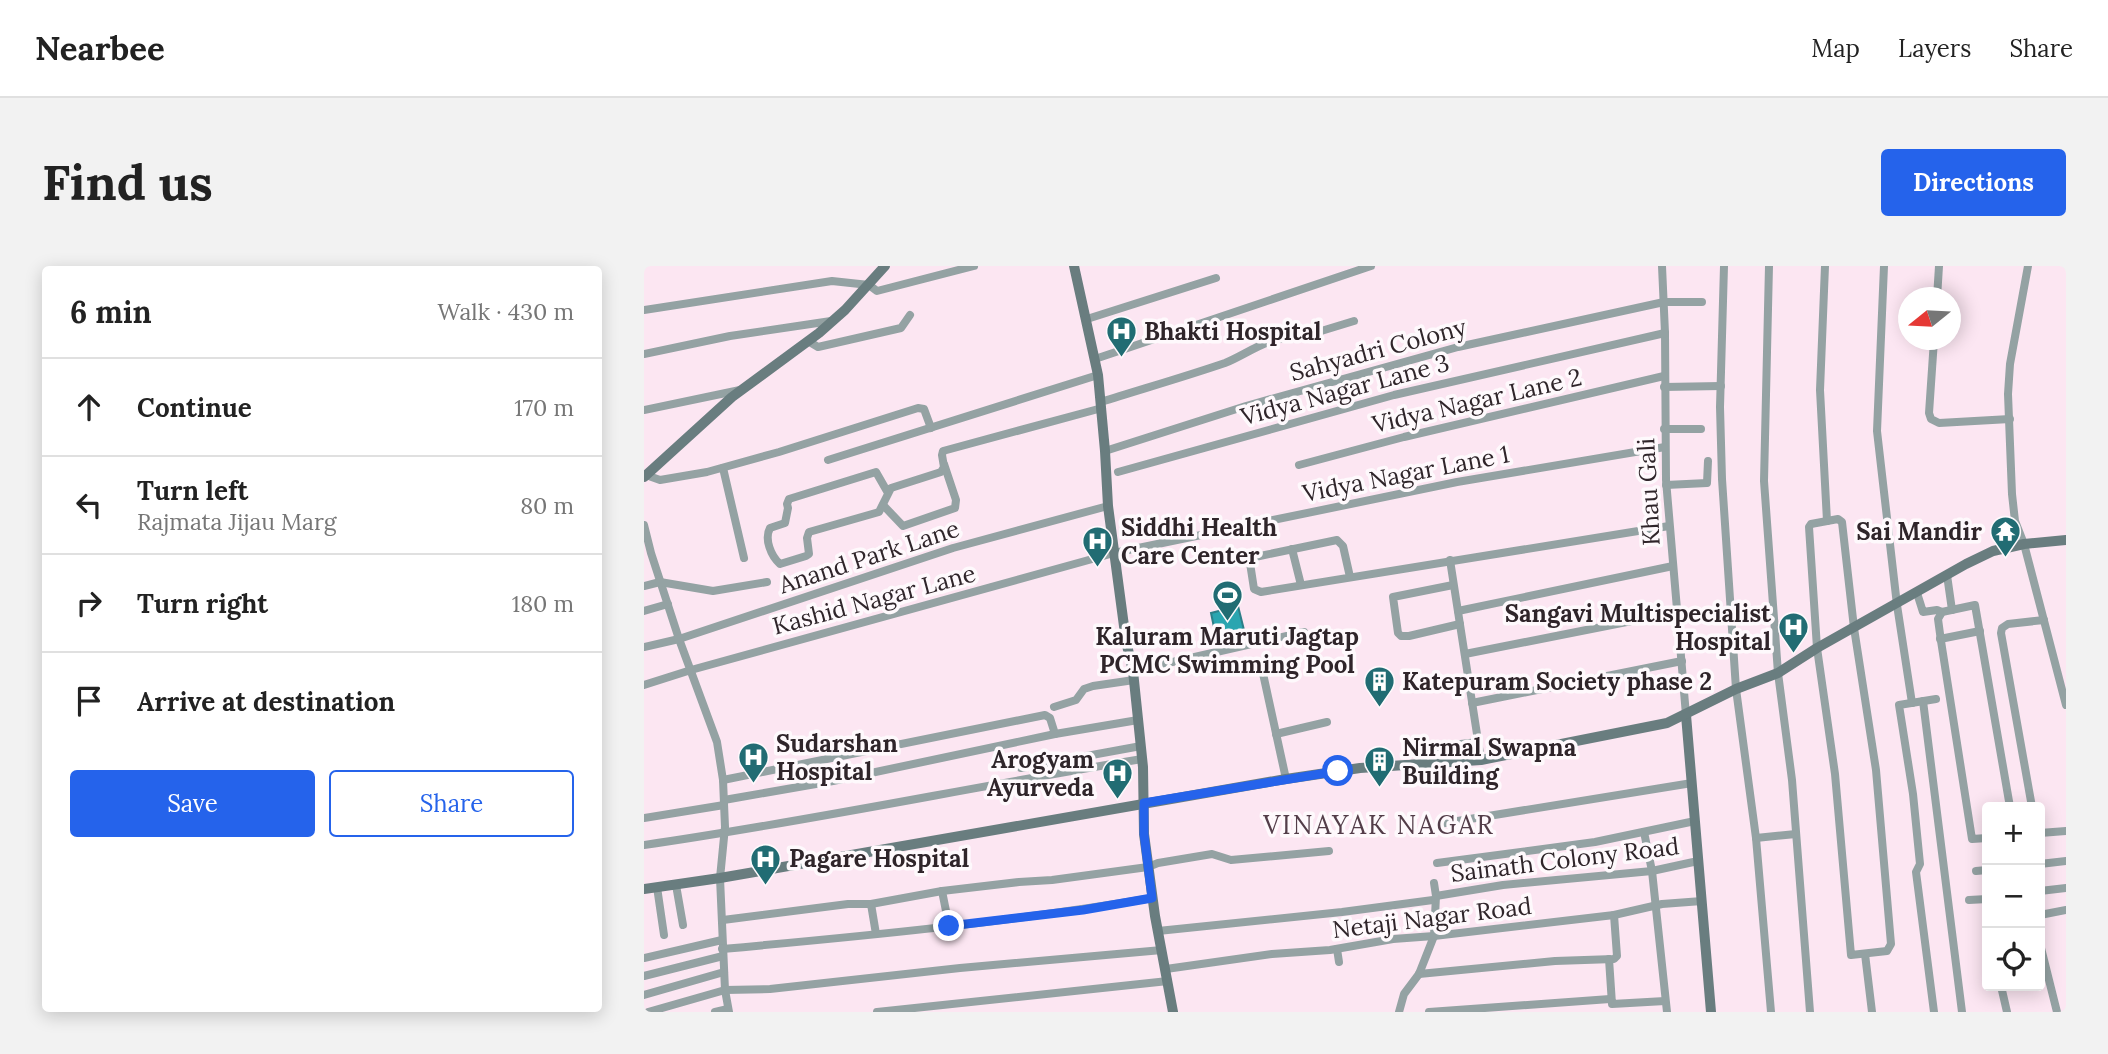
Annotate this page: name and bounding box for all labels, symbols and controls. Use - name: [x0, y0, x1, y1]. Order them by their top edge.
- text: Nearbee: [35, 27, 165, 69]
- text: Map: [1811, 33, 1860, 64]
- text: Layers: [1898, 33, 1971, 64]
- text: Share: [2009, 33, 2073, 64]
- button: Directions: [1881, 149, 2066, 216]
- text: Find us: [42, 151, 213, 213]
- north arrow: [1898, 287, 1961, 350]
- text: 6 min: [70, 293, 152, 331]
- text: Walk · 430 m: [438, 297, 574, 326]
- street label: Sahyadri Colony: [1286, 311, 1470, 388]
- hospital icon: Bhakti Hospital: [1104, 315, 1138, 359]
- place label: Bhakti Hospital: [1144, 316, 1322, 347]
- street label: Vidya Nagar Lane 3: [1236, 347, 1453, 433]
- street label: Vidya Nagar Lane 2: [1368, 361, 1585, 440]
- icon: ahead: [70, 388, 108, 426]
- text: Continue: [137, 391, 252, 424]
- text: 170 m: [514, 393, 574, 422]
- street label: Khau Gali: [1630, 437, 1667, 547]
- street label: Vidya Nagar Lane 1: [1299, 438, 1512, 509]
- text: Turn left: [137, 474, 248, 507]
- icon: left: [70, 486, 108, 524]
- text: 80 m: [520, 491, 574, 520]
- text: Rajmata Jijau Marg: [137, 507, 337, 536]
- place label: Siddhi Health Care Center: [1121, 512, 1277, 571]
- street label: Anand Park Lane: [774, 513, 963, 601]
- temple icon: Sai Mandir: [1988, 515, 2022, 559]
- place label: Sai Mandir: [1856, 516, 1982, 547]
- hospital icon: Siddhi Health Care Center: [1081, 525, 1115, 569]
- street label: Kashid Nagar Lane: [769, 558, 979, 642]
- sports icon: Kaluram Maruti Jagtap PCMC Swimming Pool: [1210, 578, 1244, 622]
- icon: right: [70, 584, 108, 622]
- text: Turn right: [137, 587, 268, 620]
- text: 180 m: [512, 589, 574, 618]
- place label: Sangavi Multispecialist Hospital: [1505, 598, 1772, 657]
- hospital icon: Sangavi Multispecialist Hospital: [1777, 611, 1811, 655]
- place label: Kaluram Maruti Jagtap PCMC Swimming Pool: [1095, 621, 1359, 680]
- building icon: Katepuram Society phase 2: [1362, 665, 1396, 709]
- place label: Katepuram Society phase 2: [1402, 666, 1712, 697]
- icon: arrive: [70, 682, 108, 720]
- text: Arrive at destination: [137, 685, 395, 718]
- place label: Sudarshan Hospital: [776, 728, 898, 787]
- place label: Nirmal Swapna Building: [1402, 732, 1577, 791]
- hospital icon: Sudarshan Hospital: [736, 741, 770, 785]
- place label: Arogyam Ayurveda: [987, 744, 1094, 803]
- building icon: Nirmal Swapna Building: [1362, 745, 1396, 789]
- route start: [1322, 755, 1353, 786]
- hospital icon: Arogyam Ayurveda: [1100, 757, 1134, 801]
- button: Save: [70, 770, 315, 837]
- button: Share: [329, 770, 574, 837]
- map controls: [1982, 802, 2045, 991]
- button: +: [1982, 802, 2045, 865]
- district label: VINAYAK NAGAR: [1262, 808, 1495, 841]
- street label: Sainath Colony Road: [1449, 830, 1681, 889]
- hospital icon: Pagare Hospital: [749, 842, 783, 886]
- place label: Pagare Hospital: [789, 843, 969, 874]
- button: −: [1982, 865, 2045, 928]
- street label: Netaji Nagar Road: [1331, 890, 1533, 945]
- route end: [933, 910, 964, 941]
- button: locate: [1982, 928, 2045, 991]

